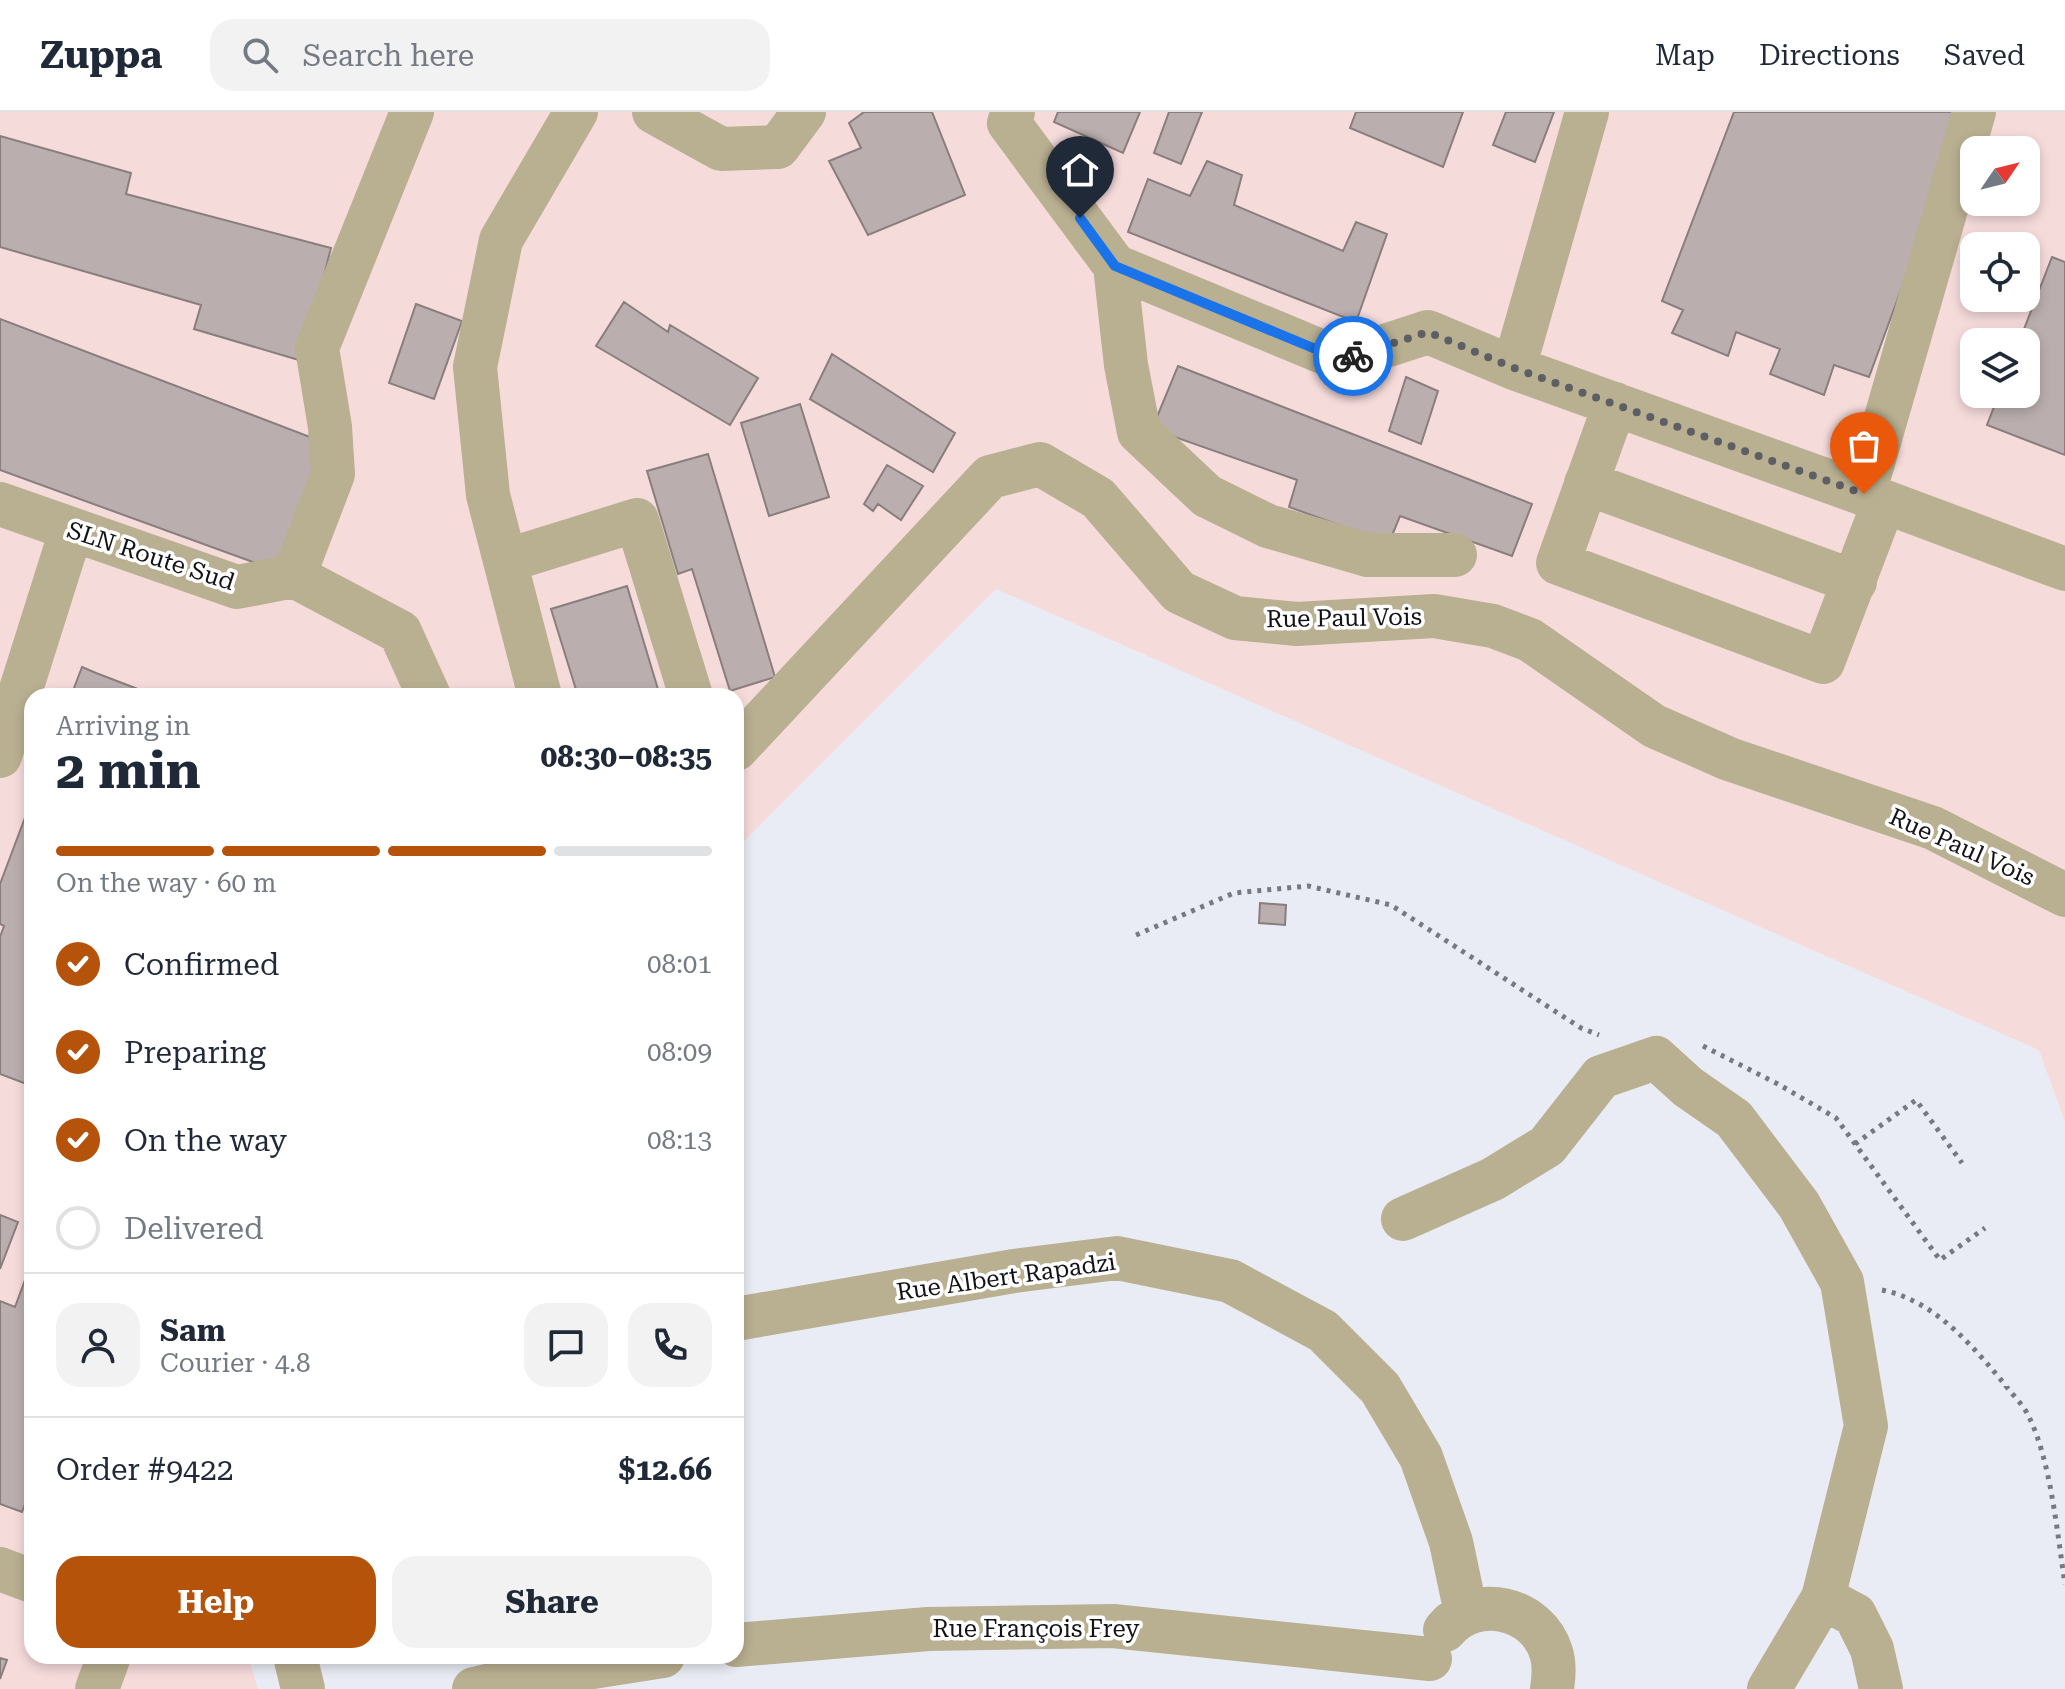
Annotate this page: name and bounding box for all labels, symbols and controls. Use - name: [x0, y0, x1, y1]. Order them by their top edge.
- search box: [210, 19, 770, 91]
- text: Zuppa: [40, 33, 162, 77]
- icon: search: [238, 33, 282, 77]
- text: Search here: [302, 38, 474, 73]
- text: Map: [1655, 39, 1715, 72]
- text: Directions: [1759, 39, 1900, 72]
- text: Saved: [1944, 39, 2025, 72]
- pin: [1046, 136, 1114, 218]
- north arrow: [1960, 136, 2040, 216]
- map controls: [1960, 136, 2040, 408]
- icon: home: [1058, 148, 1102, 192]
- button: locate: [1960, 232, 2040, 312]
- courier: [1313, 316, 1393, 396]
- button: layers: [1960, 328, 2040, 408]
- icon: bike: [1331, 334, 1375, 378]
- pin: [1830, 412, 1898, 494]
- icon: bag: [1842, 424, 1886, 468]
- street label: SLN Route Sud: [64, 516, 238, 596]
- street label: Rue Paul Vois: [1266, 603, 1422, 633]
- text: Arriving in: [56, 711, 190, 741]
- text: 08:30–08:35: [540, 739, 712, 774]
- text: 2 min: [56, 740, 201, 801]
- street label: Rue Paul Vois: [1885, 802, 2039, 892]
- text: On the way · 60 m: [56, 868, 276, 898]
- icon: check: [56, 942, 100, 986]
- text: Confirmed: [124, 947, 279, 982]
- text: 08:01: [647, 949, 712, 979]
- icon: check: [56, 1030, 100, 1074]
- text: Preparing: [124, 1035, 266, 1070]
- text: 08:09: [647, 1037, 712, 1067]
- icon: check: [56, 1118, 100, 1162]
- text: On the way: [124, 1123, 287, 1158]
- text: 08:13: [647, 1125, 712, 1155]
- text: Delivered: [124, 1211, 263, 1246]
- street label: Rue Albert Rapadzi: [895, 1248, 1118, 1306]
- button: person: [56, 1303, 140, 1387]
- button: chat: [524, 1303, 608, 1387]
- button: phone: [628, 1303, 712, 1387]
- text: Sam: [160, 1313, 226, 1348]
- text: Courier · 4.8: [160, 1348, 310, 1378]
- text: Order #9422: [56, 1452, 234, 1487]
- text: $12.66: [619, 1452, 712, 1487]
- button: Help: [56, 1556, 376, 1648]
- button: Share: [392, 1556, 712, 1648]
- street label: Rue François Frey: [933, 1615, 1140, 1643]

